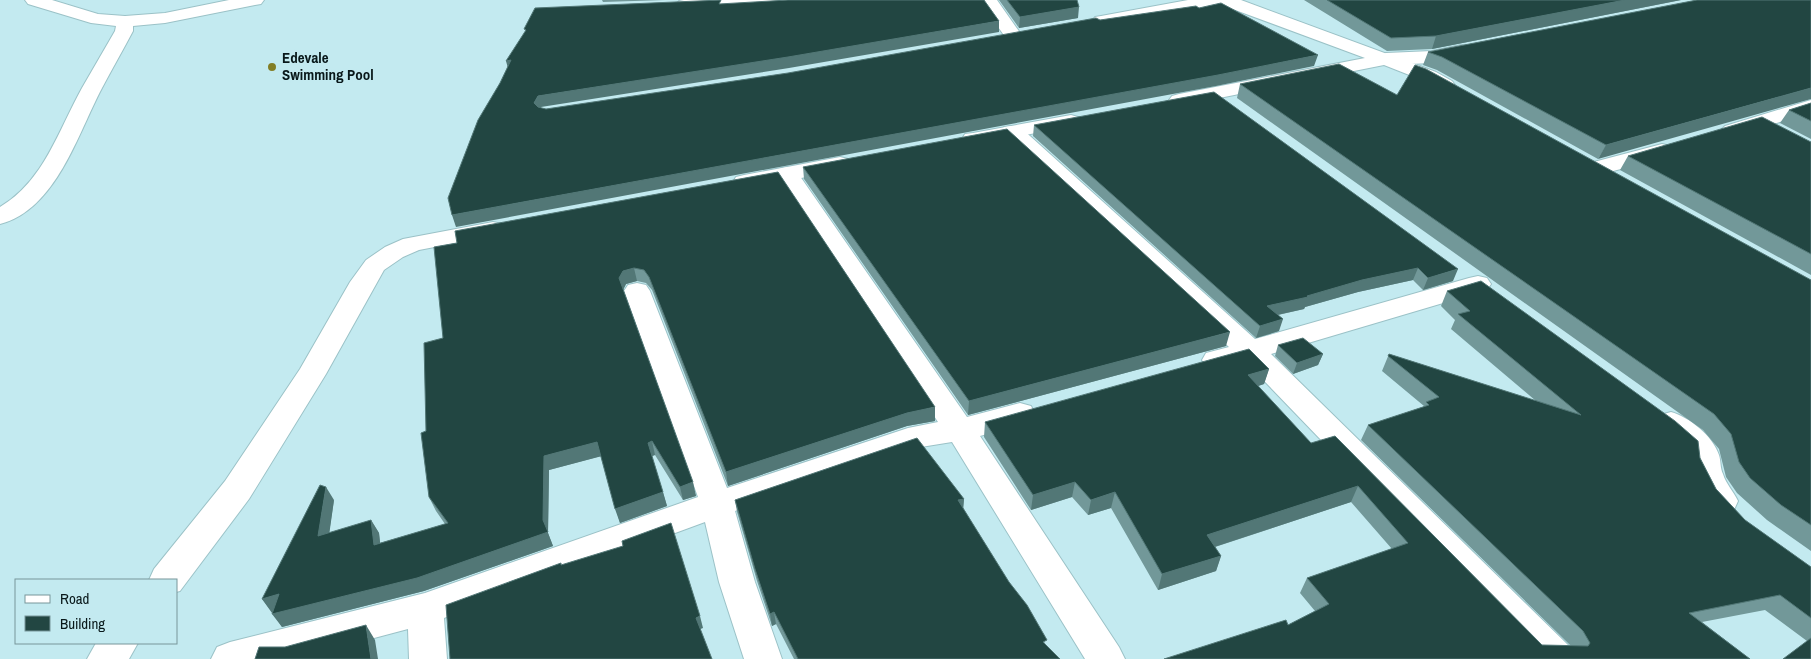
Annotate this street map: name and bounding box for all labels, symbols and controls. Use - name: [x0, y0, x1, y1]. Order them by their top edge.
- place label: Edevale Swimming Pool: [282, 47, 374, 85]
- marker: Edevale Swimming Pool: [266, 61, 278, 73]
- legend: [15, 579, 178, 644]
- text: Road: [60, 588, 89, 609]
- text: Building: [60, 613, 105, 634]

